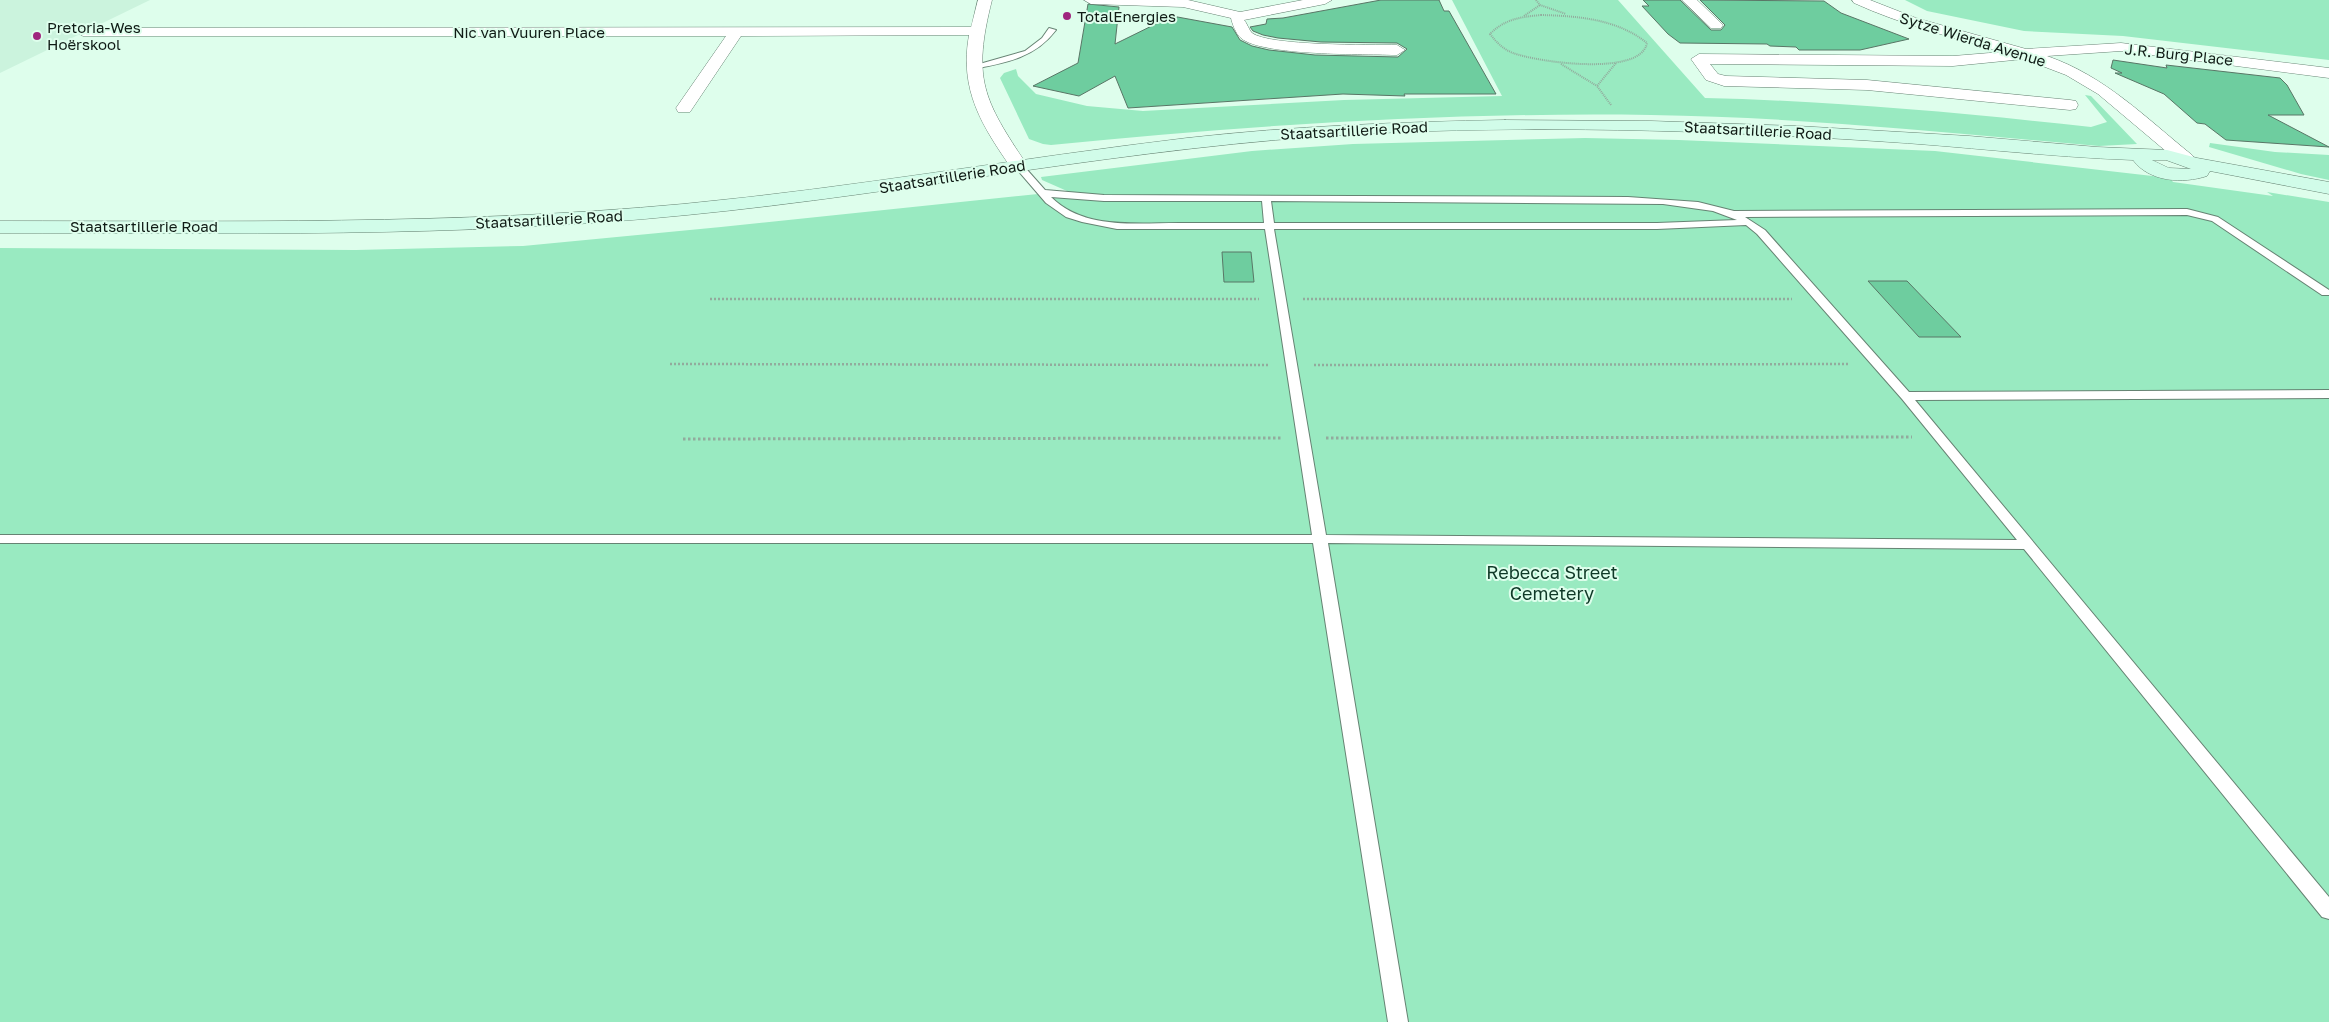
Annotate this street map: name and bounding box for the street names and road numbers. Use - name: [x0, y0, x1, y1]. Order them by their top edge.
- street label: Sytze Wierda Avenue: [1898, 8, 2049, 70]
- street label: Nic van Vuuren Place: [453, 23, 605, 41]
- street label: J.R. Burg Place: [2124, 39, 2234, 69]
- street label: Staatsartillerie Road: [1280, 117, 1428, 143]
- street label: Staatsartillerie Road: [1684, 117, 1832, 143]
- street label: Staatsartillerie Road: [878, 156, 1026, 196]
- street label: Staatsartillerie Road: [475, 206, 623, 232]
- street label: Staatsartillerie Road: [70, 217, 218, 235]

